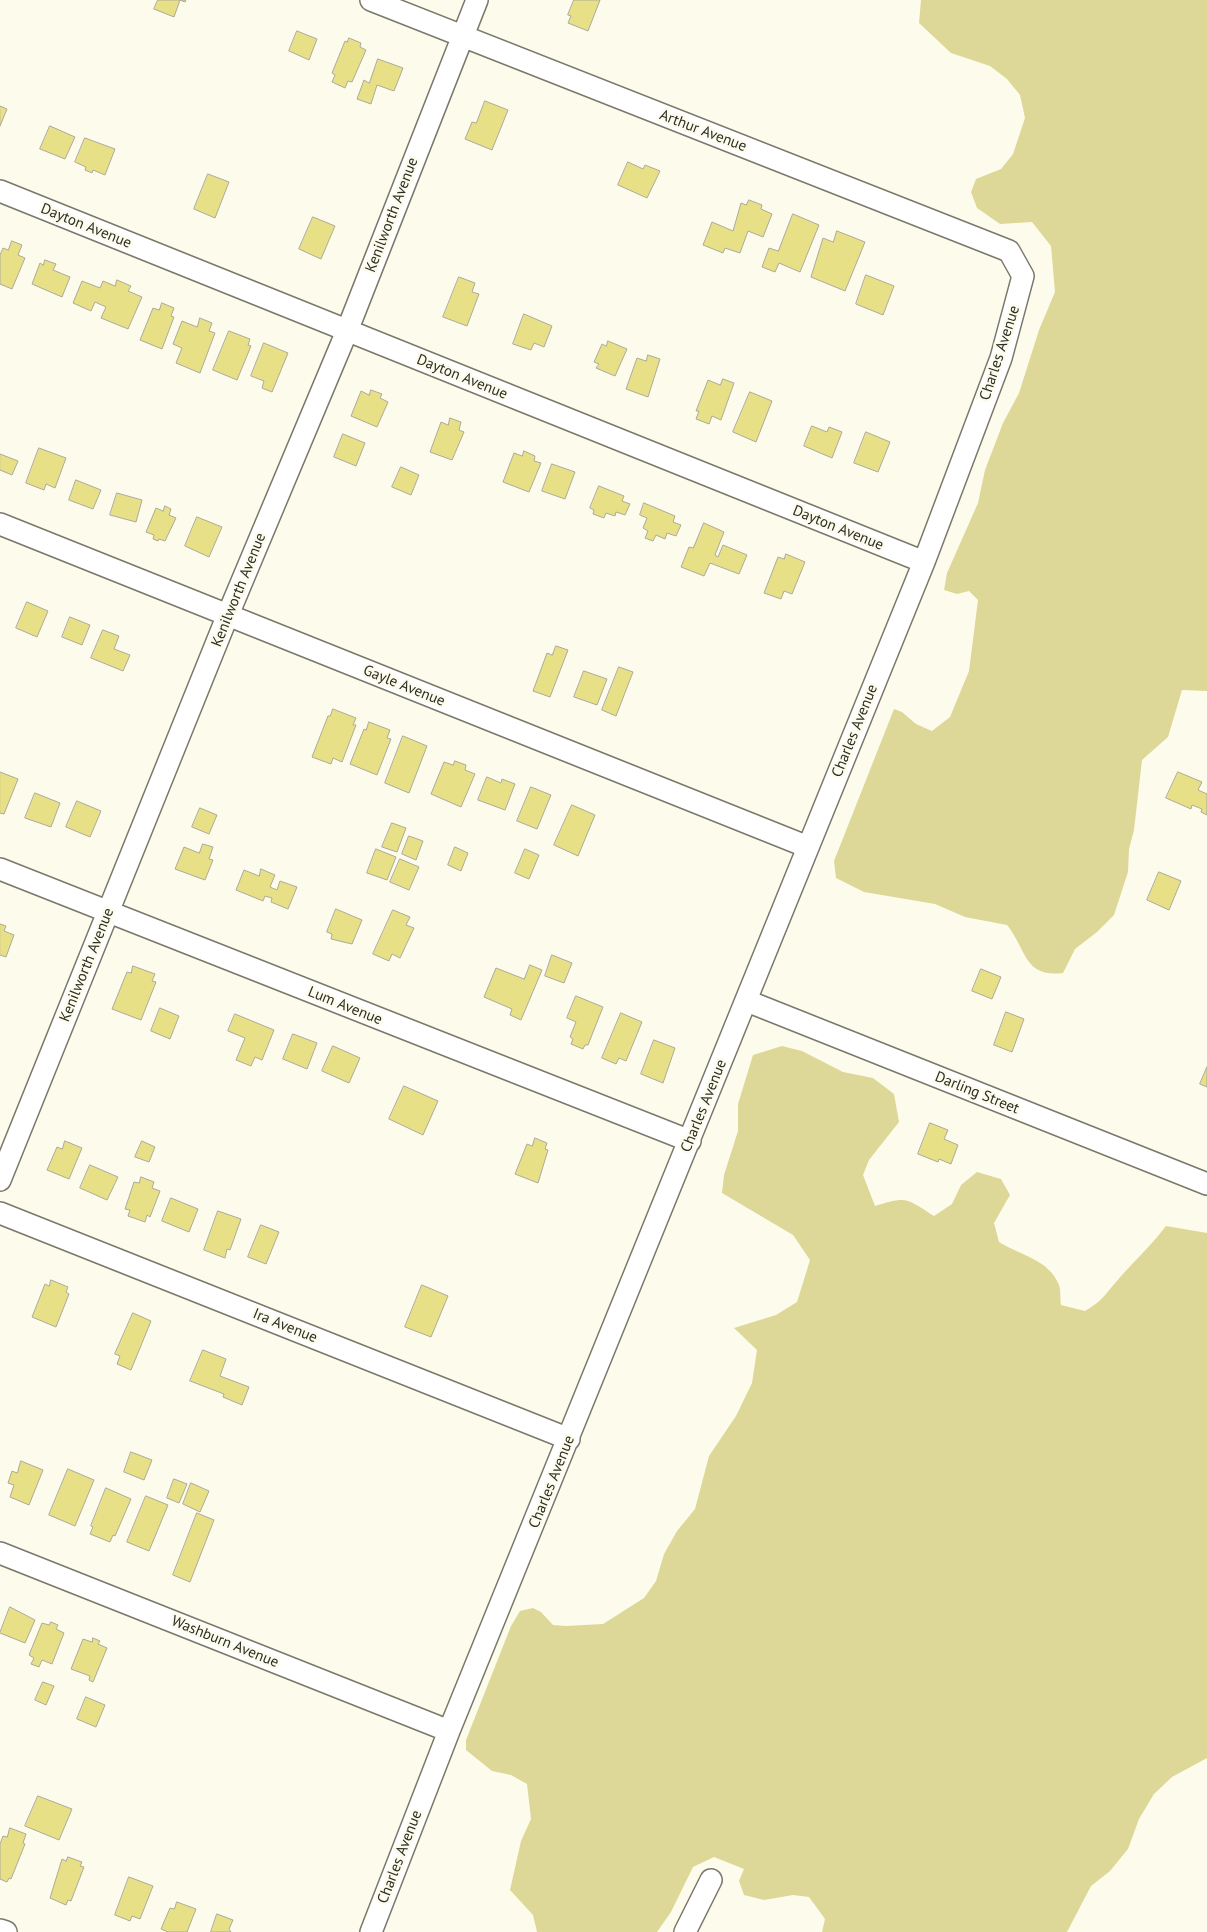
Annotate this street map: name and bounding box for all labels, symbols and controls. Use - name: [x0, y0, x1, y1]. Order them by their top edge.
- street label: Arthur Avenue: [657, 106, 749, 156]
- street label: Kenilworth Avenue: [362, 155, 422, 275]
- street label: Dayton Avenue: [38, 200, 134, 252]
- street label: Charles Avenue: [976, 303, 1024, 403]
- street label: Dayton Avenue: [414, 351, 510, 403]
- street label: Dayton Avenue: [790, 502, 886, 554]
- street label: Kenilworth Avenue: [208, 530, 270, 650]
- street label: Gayle Avenue: [361, 661, 447, 711]
- street label: Charles Avenue: [828, 682, 882, 780]
- street label: Kenilworth Avenue: [56, 905, 118, 1025]
- street label: Lum Avenue: [305, 983, 385, 1029]
- street label: Charles Avenue: [677, 1057, 731, 1155]
- street label: Darling Street: [932, 1068, 1022, 1118]
- street label: Ira Avenue: [250, 1305, 320, 1347]
- street label: Charles Avenue: [525, 1433, 579, 1531]
- street label: Washburn Avenue: [169, 1612, 281, 1672]
- street label: Charles Avenue: [374, 1808, 426, 1906]

